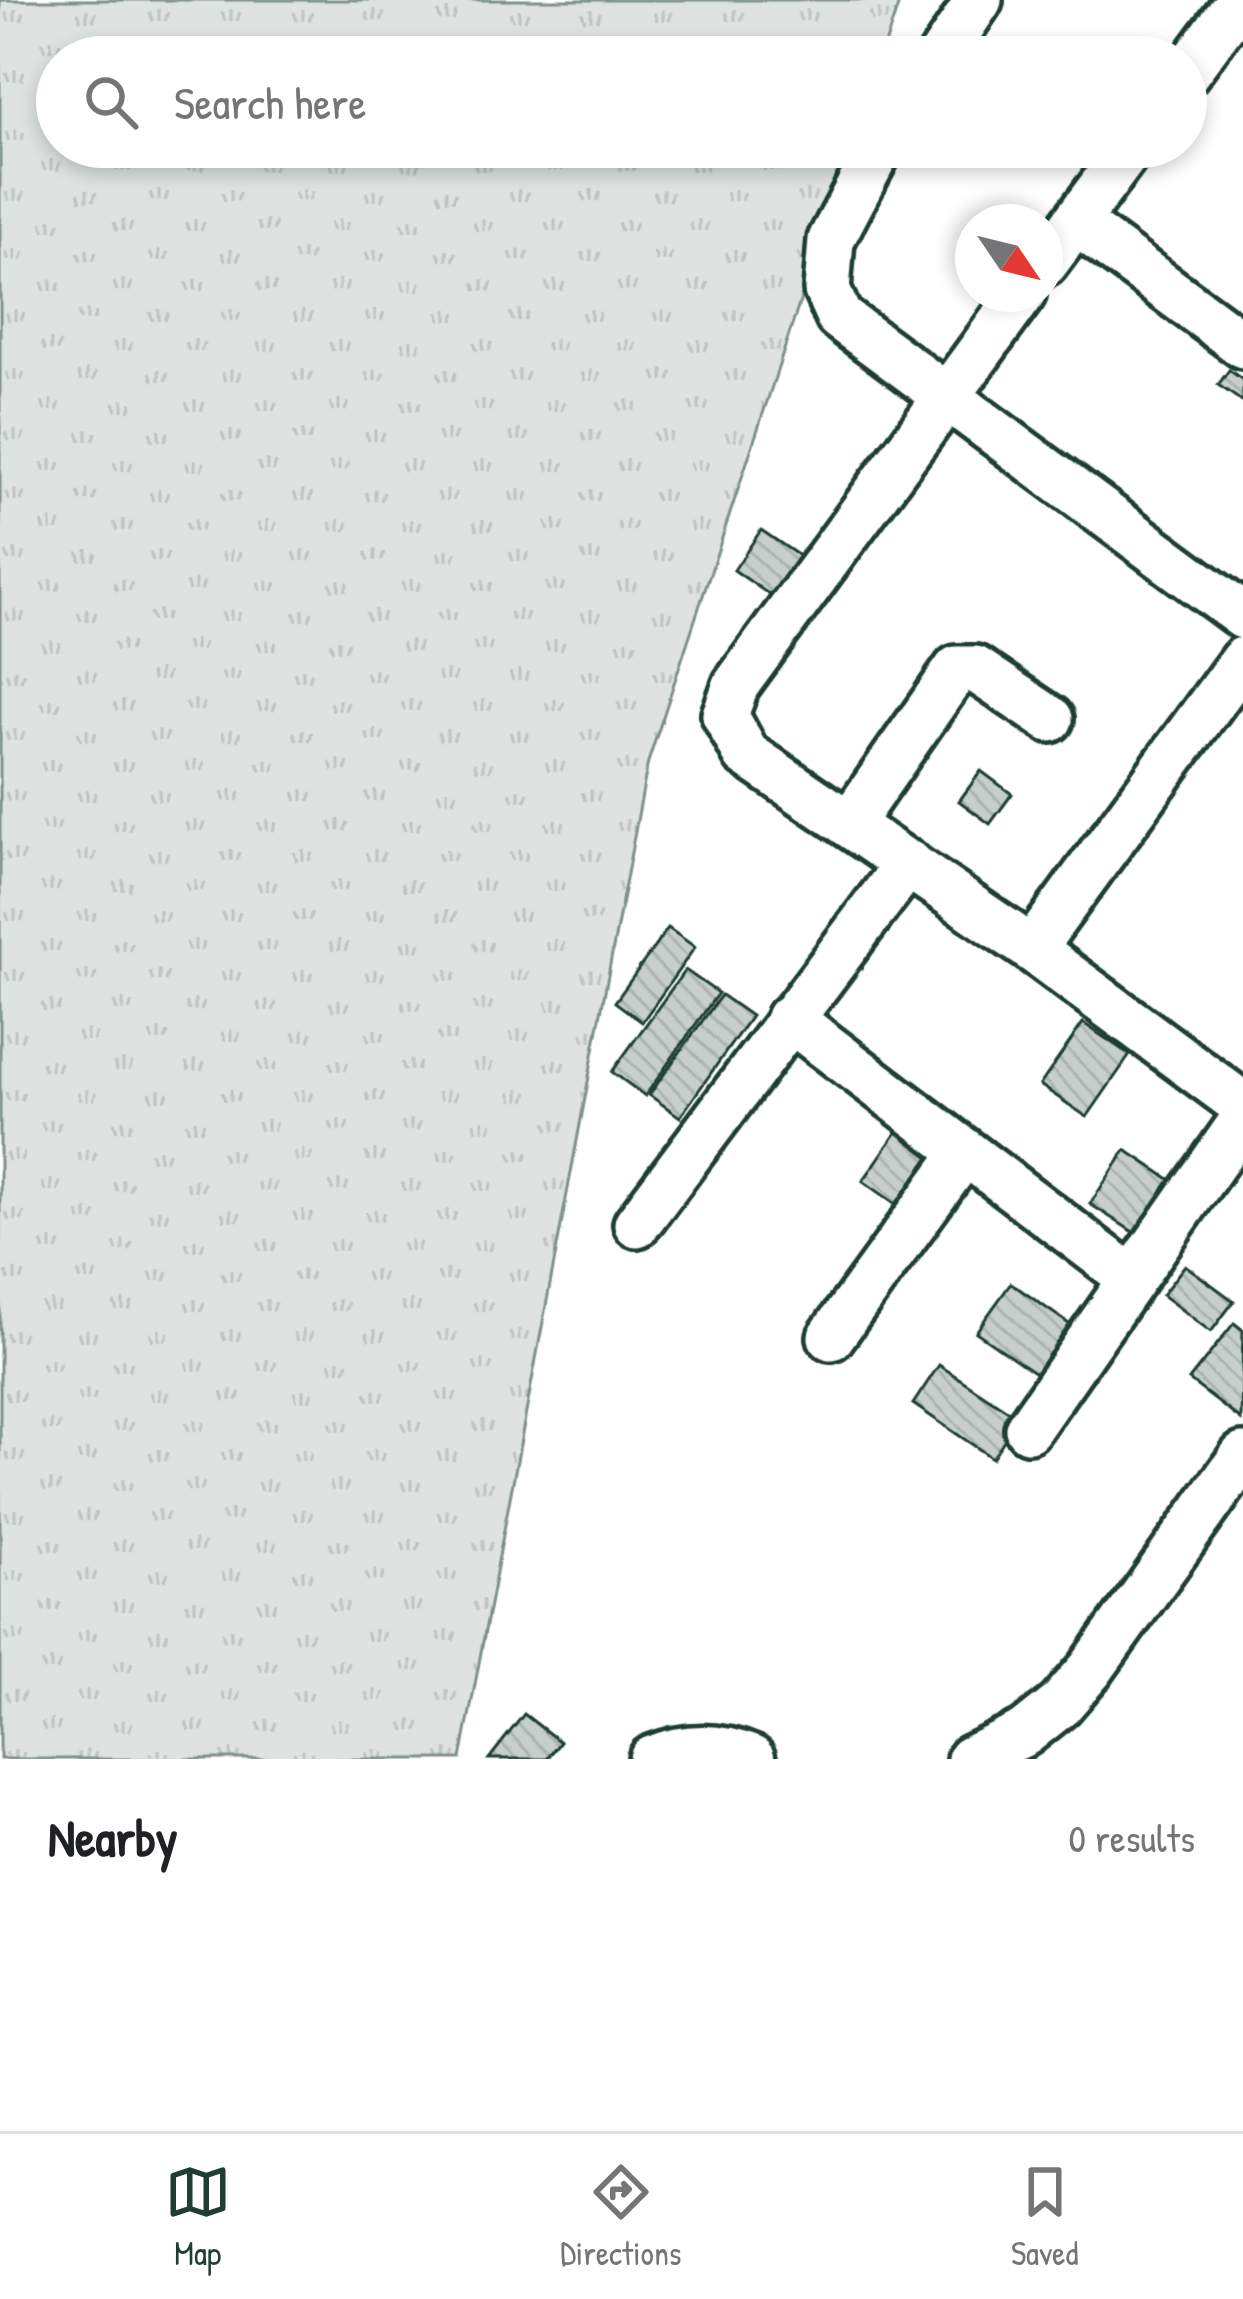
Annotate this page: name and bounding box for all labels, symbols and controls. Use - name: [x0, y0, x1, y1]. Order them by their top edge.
- search box: [36, 36, 1207, 168]
- icon: search: [78, 69, 144, 135]
- text: Search here: [174, 72, 366, 133]
- north arrow: [955, 204, 1063, 312]
- text: Nearby: [48, 1803, 178, 1872]
- text: 0 results: [1069, 1811, 1195, 1864]
- tab: Map: [165, 2159, 231, 2275]
- tab: Directions: [560, 2159, 682, 2275]
- tab: Saved: [1011, 2159, 1078, 2275]

